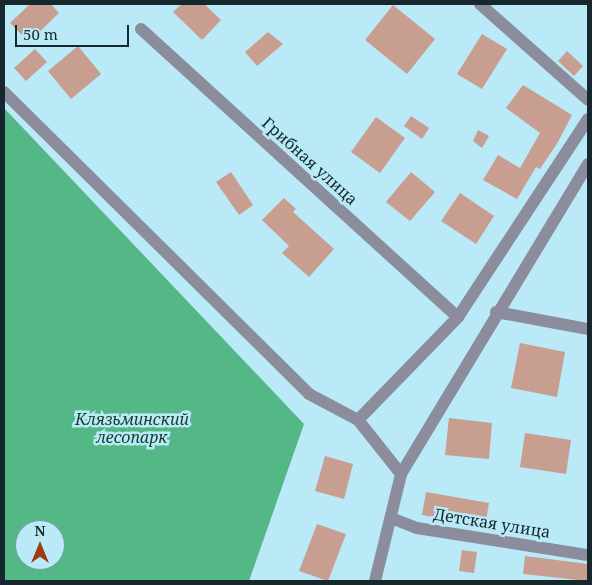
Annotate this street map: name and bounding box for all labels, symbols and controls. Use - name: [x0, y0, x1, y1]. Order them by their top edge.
- scale bar: [18, 15, 131, 47]
- text: 50 m: [23, 24, 58, 44]
- street label: Грибная улица: [258, 113, 362, 209]
- park label: Клязьминский лесопарк: [75, 409, 189, 447]
- street label: Детская улица: [432, 504, 552, 542]
- north arrow: [15, 520, 65, 570]
- text: N: [34, 521, 46, 540]

